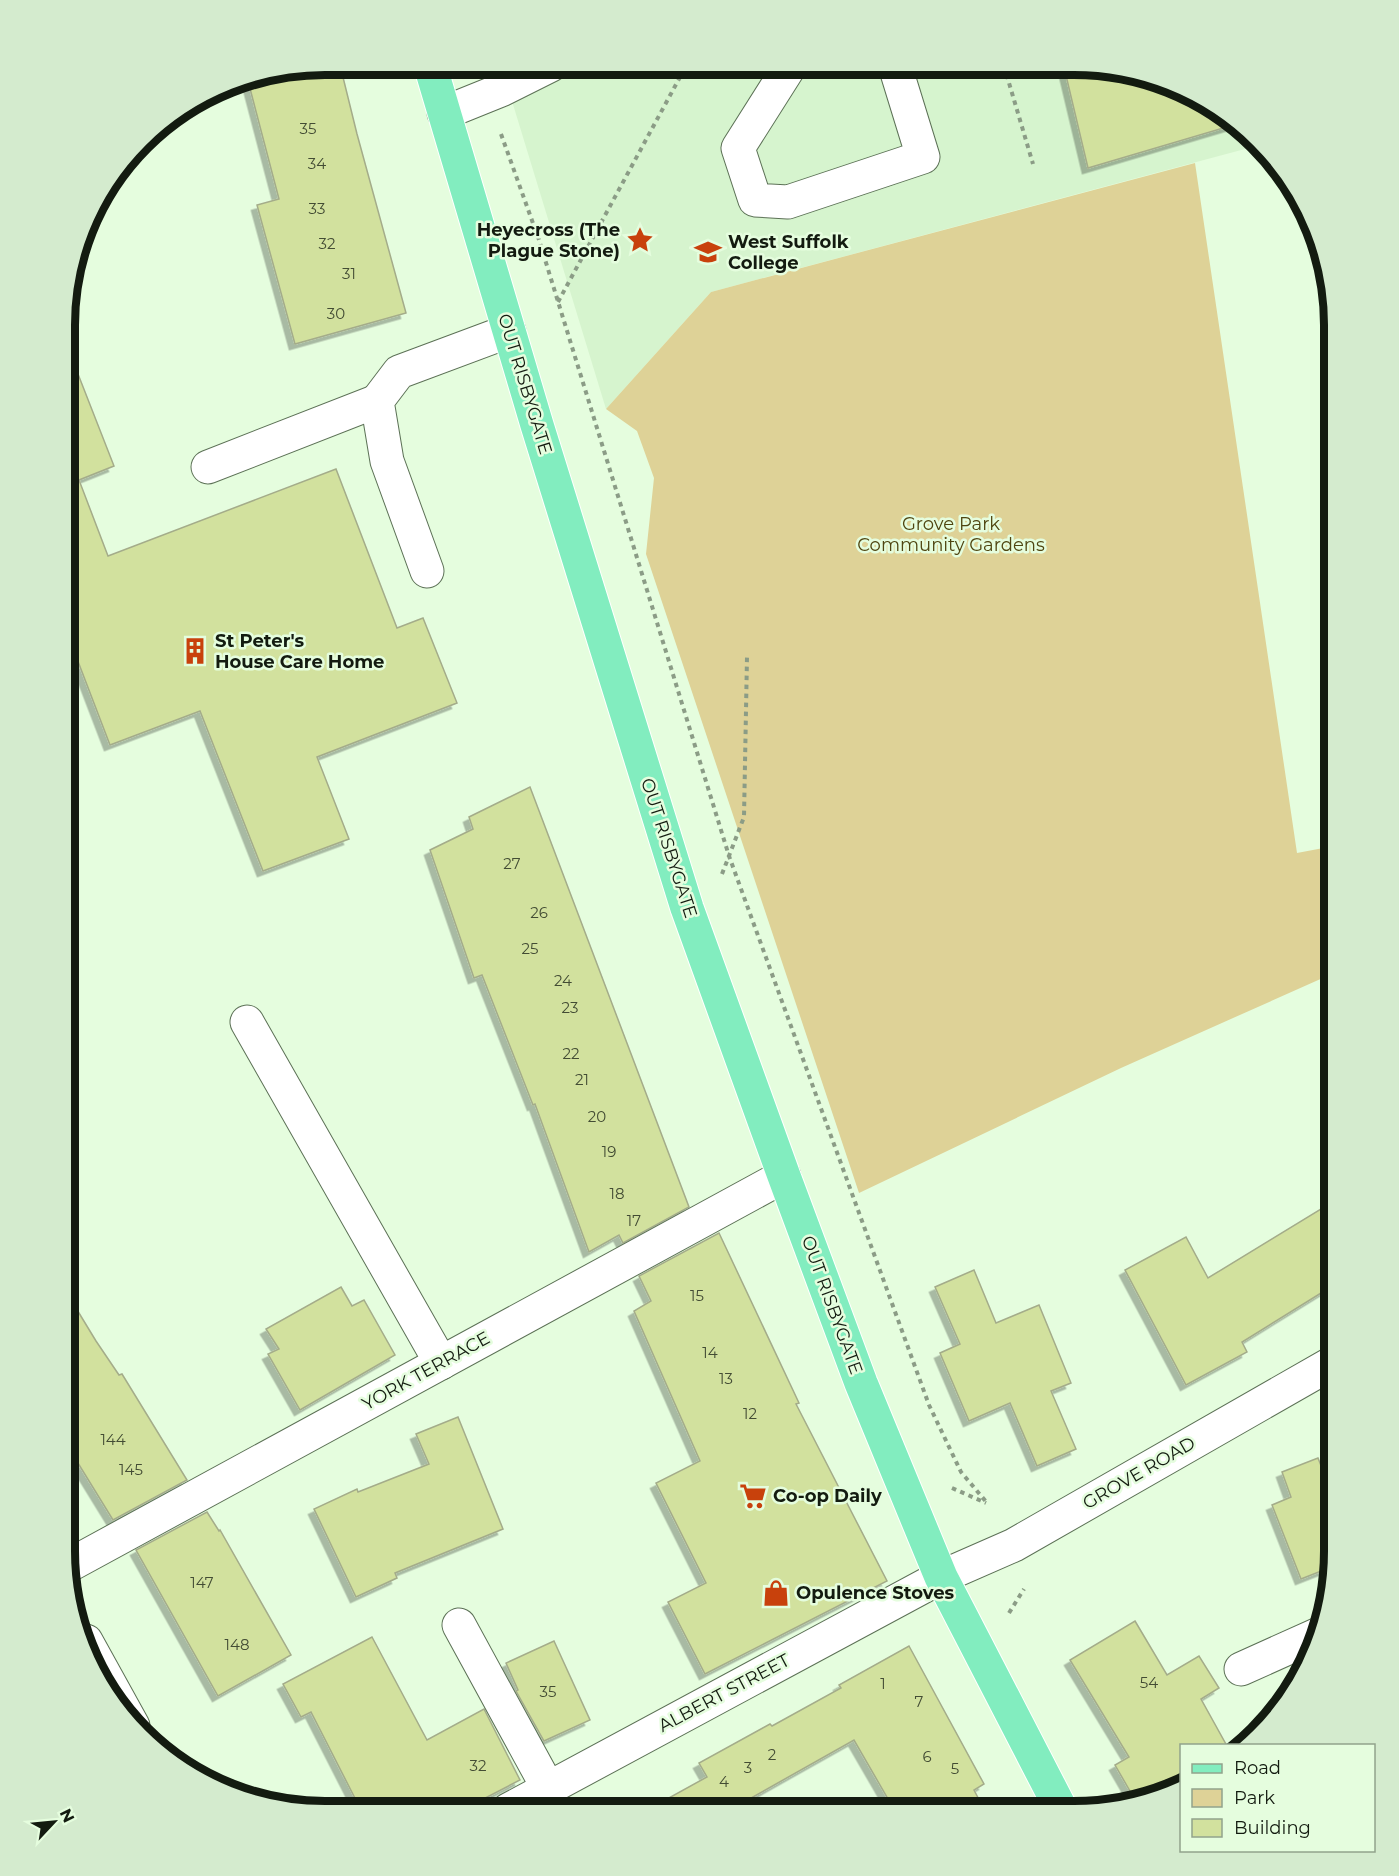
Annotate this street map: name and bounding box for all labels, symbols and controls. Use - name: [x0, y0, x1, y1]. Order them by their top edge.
- house number: 35: [300, 119, 316, 138]
- house number: 34: [308, 154, 326, 173]
- house number: 33: [309, 199, 325, 218]
- place label: Heyecross (The Plague Stone): [477, 219, 620, 262]
- place icon: Heyecross (The Plague Stone): [625, 225, 655, 255]
- place label: West Suffolk College: [728, 231, 849, 274]
- house number: 32: [319, 234, 335, 253]
- school or university icon: West Suffolk College: [693, 237, 723, 267]
- house number: 31: [342, 264, 356, 283]
- house number: 30: [327, 304, 345, 323]
- street label: OUT RISBYGATE: [493, 311, 557, 457]
- park label: Grove Park Community Gardens: [857, 513, 1045, 556]
- place label: St Peter's House Care Home: [215, 630, 384, 673]
- building icon: St Peter's House Care Home: [180, 636, 210, 666]
- street label: OUT RISBYGATE: [636, 775, 702, 921]
- house number: 27: [503, 854, 521, 873]
- house number: 26: [530, 903, 548, 922]
- house number: 25: [521, 939, 539, 958]
- house number: 24: [554, 971, 572, 990]
- house number: 23: [562, 998, 578, 1017]
- house number: 22: [562, 1044, 580, 1063]
- house number: 21: [575, 1070, 589, 1089]
- house number: 20: [588, 1107, 606, 1126]
- house number: 19: [602, 1142, 616, 1161]
- house number: 18: [610, 1184, 625, 1203]
- house number: 17: [627, 1211, 641, 1230]
- street label: OUT RISBYGATE: [797, 1233, 867, 1377]
- house number: 15: [690, 1286, 704, 1305]
- street label: YORK TERRACE: [358, 1327, 494, 1415]
- house number: 14: [702, 1343, 718, 1362]
- house number: 13: [719, 1369, 733, 1388]
- house number: 12: [743, 1404, 757, 1423]
- house number: 144: [100, 1430, 126, 1449]
- street label: GROVE ROAD: [1079, 1432, 1199, 1514]
- house number: 145: [119, 1460, 143, 1479]
- supermarket icon: Co-op Daily: [738, 1481, 768, 1511]
- place label: Co-op Daily: [773, 1485, 882, 1507]
- house number: 147: [190, 1573, 214, 1592]
- shop icon: Opulence Stoves: [761, 1578, 791, 1608]
- place label: Opulence Stoves: [796, 1582, 955, 1604]
- house number: 148: [224, 1635, 250, 1654]
- street label: ALBERT STREET: [655, 1649, 794, 1737]
- house number: 54: [1140, 1673, 1158, 1692]
- house number: 1: [880, 1674, 886, 1693]
- house number: 35: [540, 1682, 556, 1701]
- house number: 7: [915, 1692, 924, 1711]
- legend: [1180, 1744, 1375, 1852]
- house number: 2: [768, 1745, 776, 1764]
- house number: 6: [922, 1747, 932, 1766]
- house number: 32: [470, 1756, 486, 1775]
- text: Road: [1234, 1757, 1281, 1779]
- house number: 3: [744, 1758, 752, 1777]
- house number: 5: [951, 1759, 959, 1778]
- house number: 4: [719, 1772, 729, 1791]
- text: Park: [1234, 1787, 1275, 1809]
- north arrow: [24, 1792, 84, 1852]
- text: N: [56, 1806, 78, 1826]
- text: Building: [1234, 1817, 1311, 1839]

